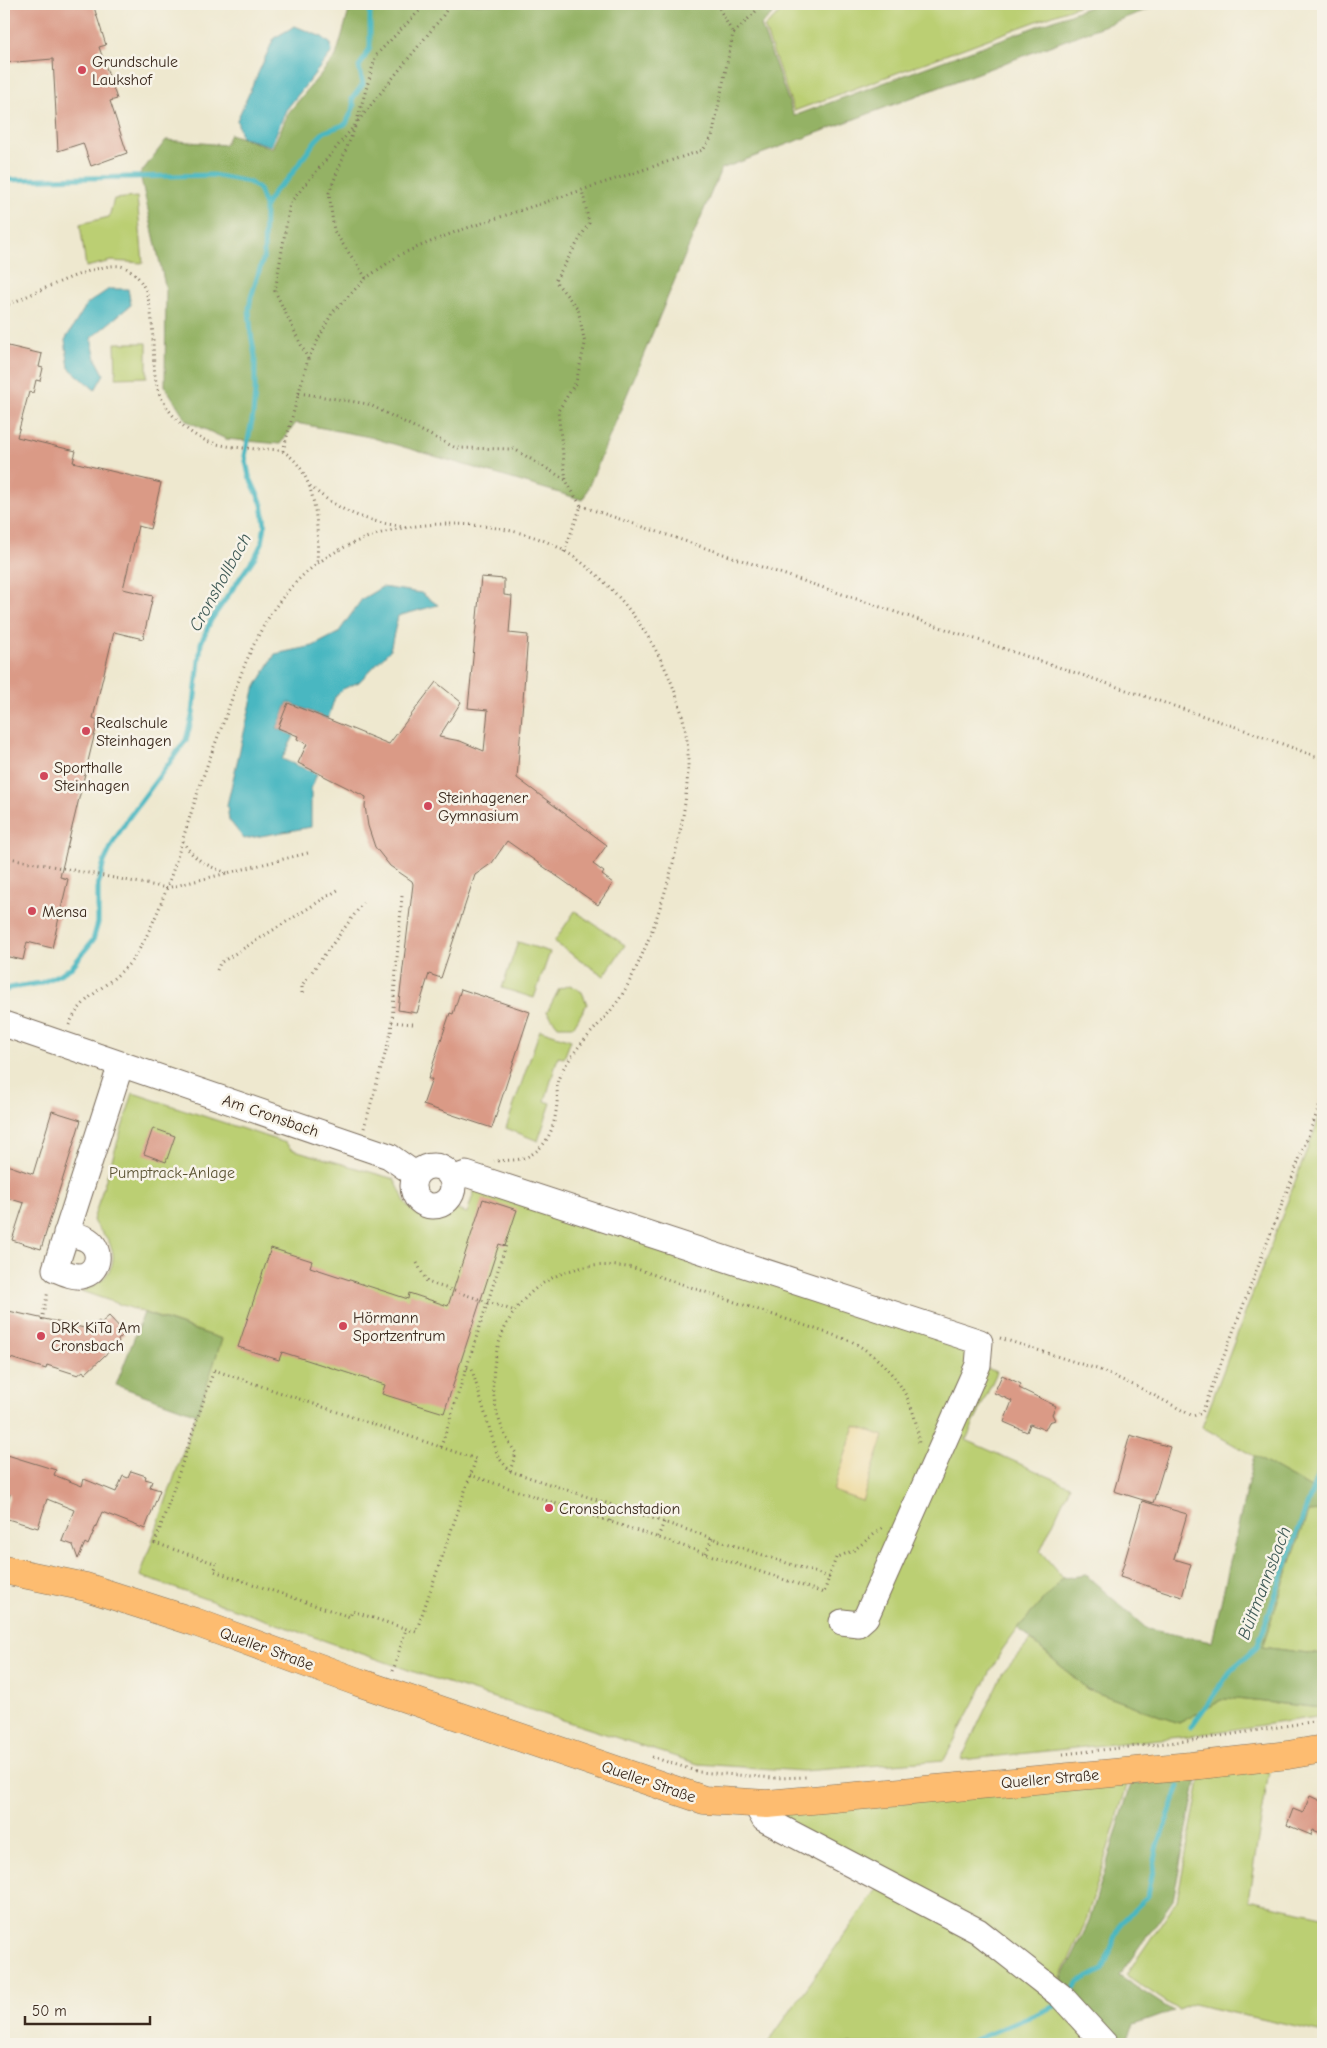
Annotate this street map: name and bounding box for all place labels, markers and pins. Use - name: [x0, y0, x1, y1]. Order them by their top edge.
- place label: Grundschule Laukshof: [92, 53, 178, 89]
- marker: Grundschule Laukshof: [76, 64, 88, 76]
- place label: Realschule Steinhagen: [96, 714, 172, 750]
- marker: Realschule Steinhagen: [80, 725, 92, 737]
- place label: Sporthalle Steinhagen: [54, 759, 130, 795]
- marker: Sporthalle Steinhagen: [38, 770, 50, 782]
- place label: Steinhagener Gymnasium: [438, 789, 529, 825]
- marker: Steinhagener Gymnasium: [422, 800, 434, 812]
- place label: Mensa: [42, 903, 87, 921]
- marker: Mensa: [26, 905, 38, 917]
- place label: Hörmann Sportzentrum: [353, 1309, 446, 1345]
- place label: DRK KiTa Am Cronsbach: [51, 1319, 141, 1355]
- marker: Hörmann Sportzentrum: [337, 1320, 349, 1332]
- marker: DRK KiTa Am Cronsbach: [35, 1330, 47, 1342]
- place label: Cronsbachstadion: [559, 1500, 680, 1518]
- marker: Cronsbachstadion: [543, 1502, 555, 1514]

